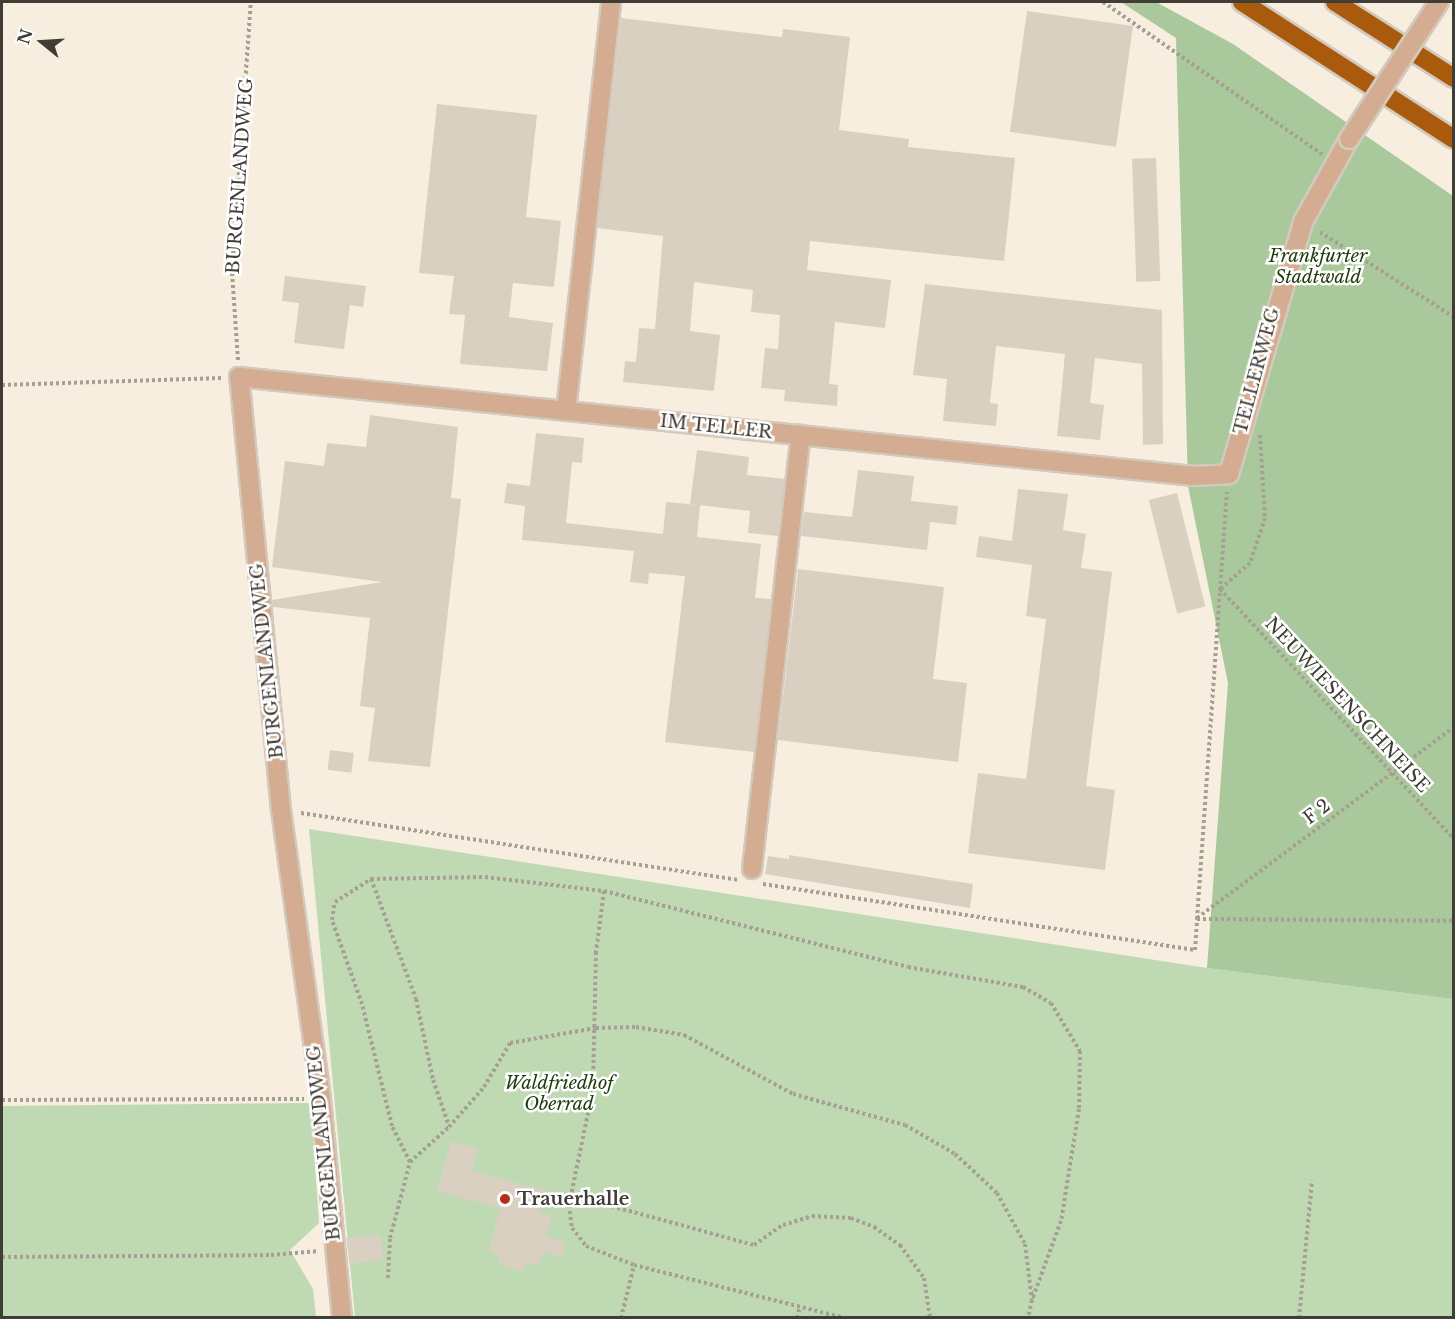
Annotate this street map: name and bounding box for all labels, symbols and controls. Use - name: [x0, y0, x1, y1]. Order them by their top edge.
- north arrow: [12, 12, 72, 72]
- text: N: [13, 26, 37, 47]
- street label: BURGENLANDWEG: [222, 77, 258, 275]
- park label: Frankfurter Stadtwald: [1269, 246, 1367, 288]
- street label: TELLERWEG: [1230, 305, 1284, 437]
- street label: IM TELLER: [659, 410, 773, 444]
- street label: BURGENLANDWEG: [246, 562, 288, 760]
- street label: NEUWIESENSCHNEISE: [1260, 613, 1434, 797]
- street label: F 2: [1299, 795, 1335, 829]
- street label: BURGENLANDWEG: [303, 1044, 345, 1242]
- park label: Waldfriedhof Oberrad: [505, 1073, 613, 1116]
- place label: Trauerhalle: [517, 1188, 629, 1210]
- marker: Trauerhalle: [498, 1192, 512, 1206]

